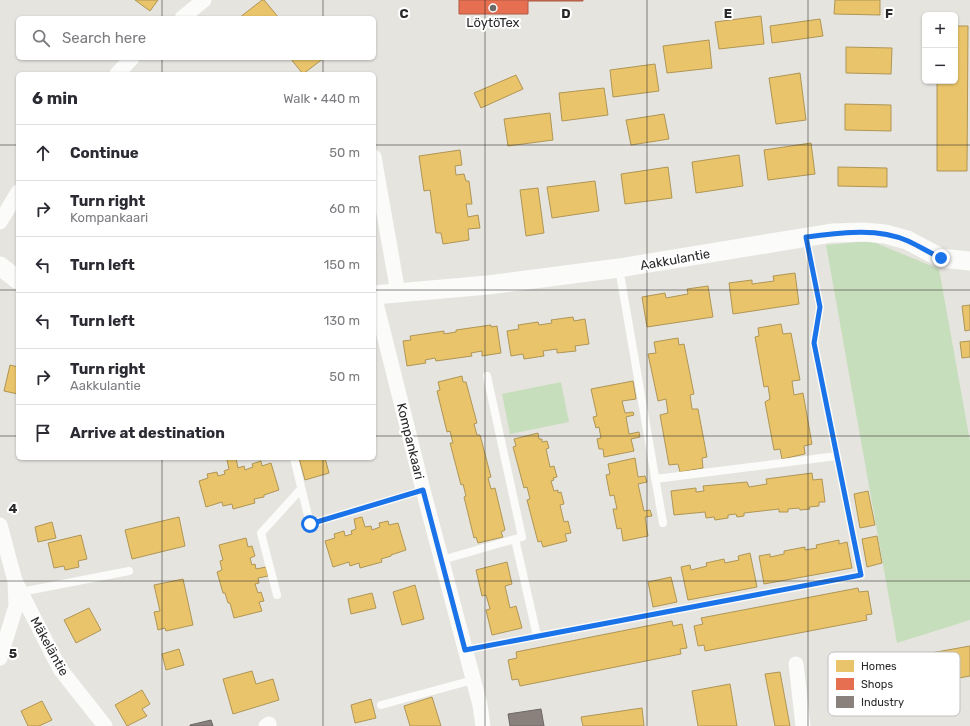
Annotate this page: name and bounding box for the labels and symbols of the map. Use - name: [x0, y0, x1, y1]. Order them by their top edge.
- marker: LöytöTex: [488, 3, 498, 13]
- text: C: [399, 6, 409, 21]
- text: D: [561, 6, 571, 21]
- text: E: [724, 6, 732, 21]
- text: F: [885, 6, 893, 21]
- place label: LöytöTex: [466, 15, 520, 30]
- street label: Aakkulantie: [639, 246, 711, 273]
- route end: [932, 249, 950, 267]
- street label: Kompankaari: [394, 401, 427, 481]
- text: 4: [9, 501, 18, 516]
- route start: [301, 515, 319, 533]
- street label: Mäkeläntie: [27, 614, 72, 678]
- text: 5: [9, 646, 17, 661]
- legend: [828, 652, 960, 716]
- text: Homes: [861, 660, 897, 673]
- text: Shops: [861, 678, 893, 691]
- text: Industry: [861, 696, 904, 709]

